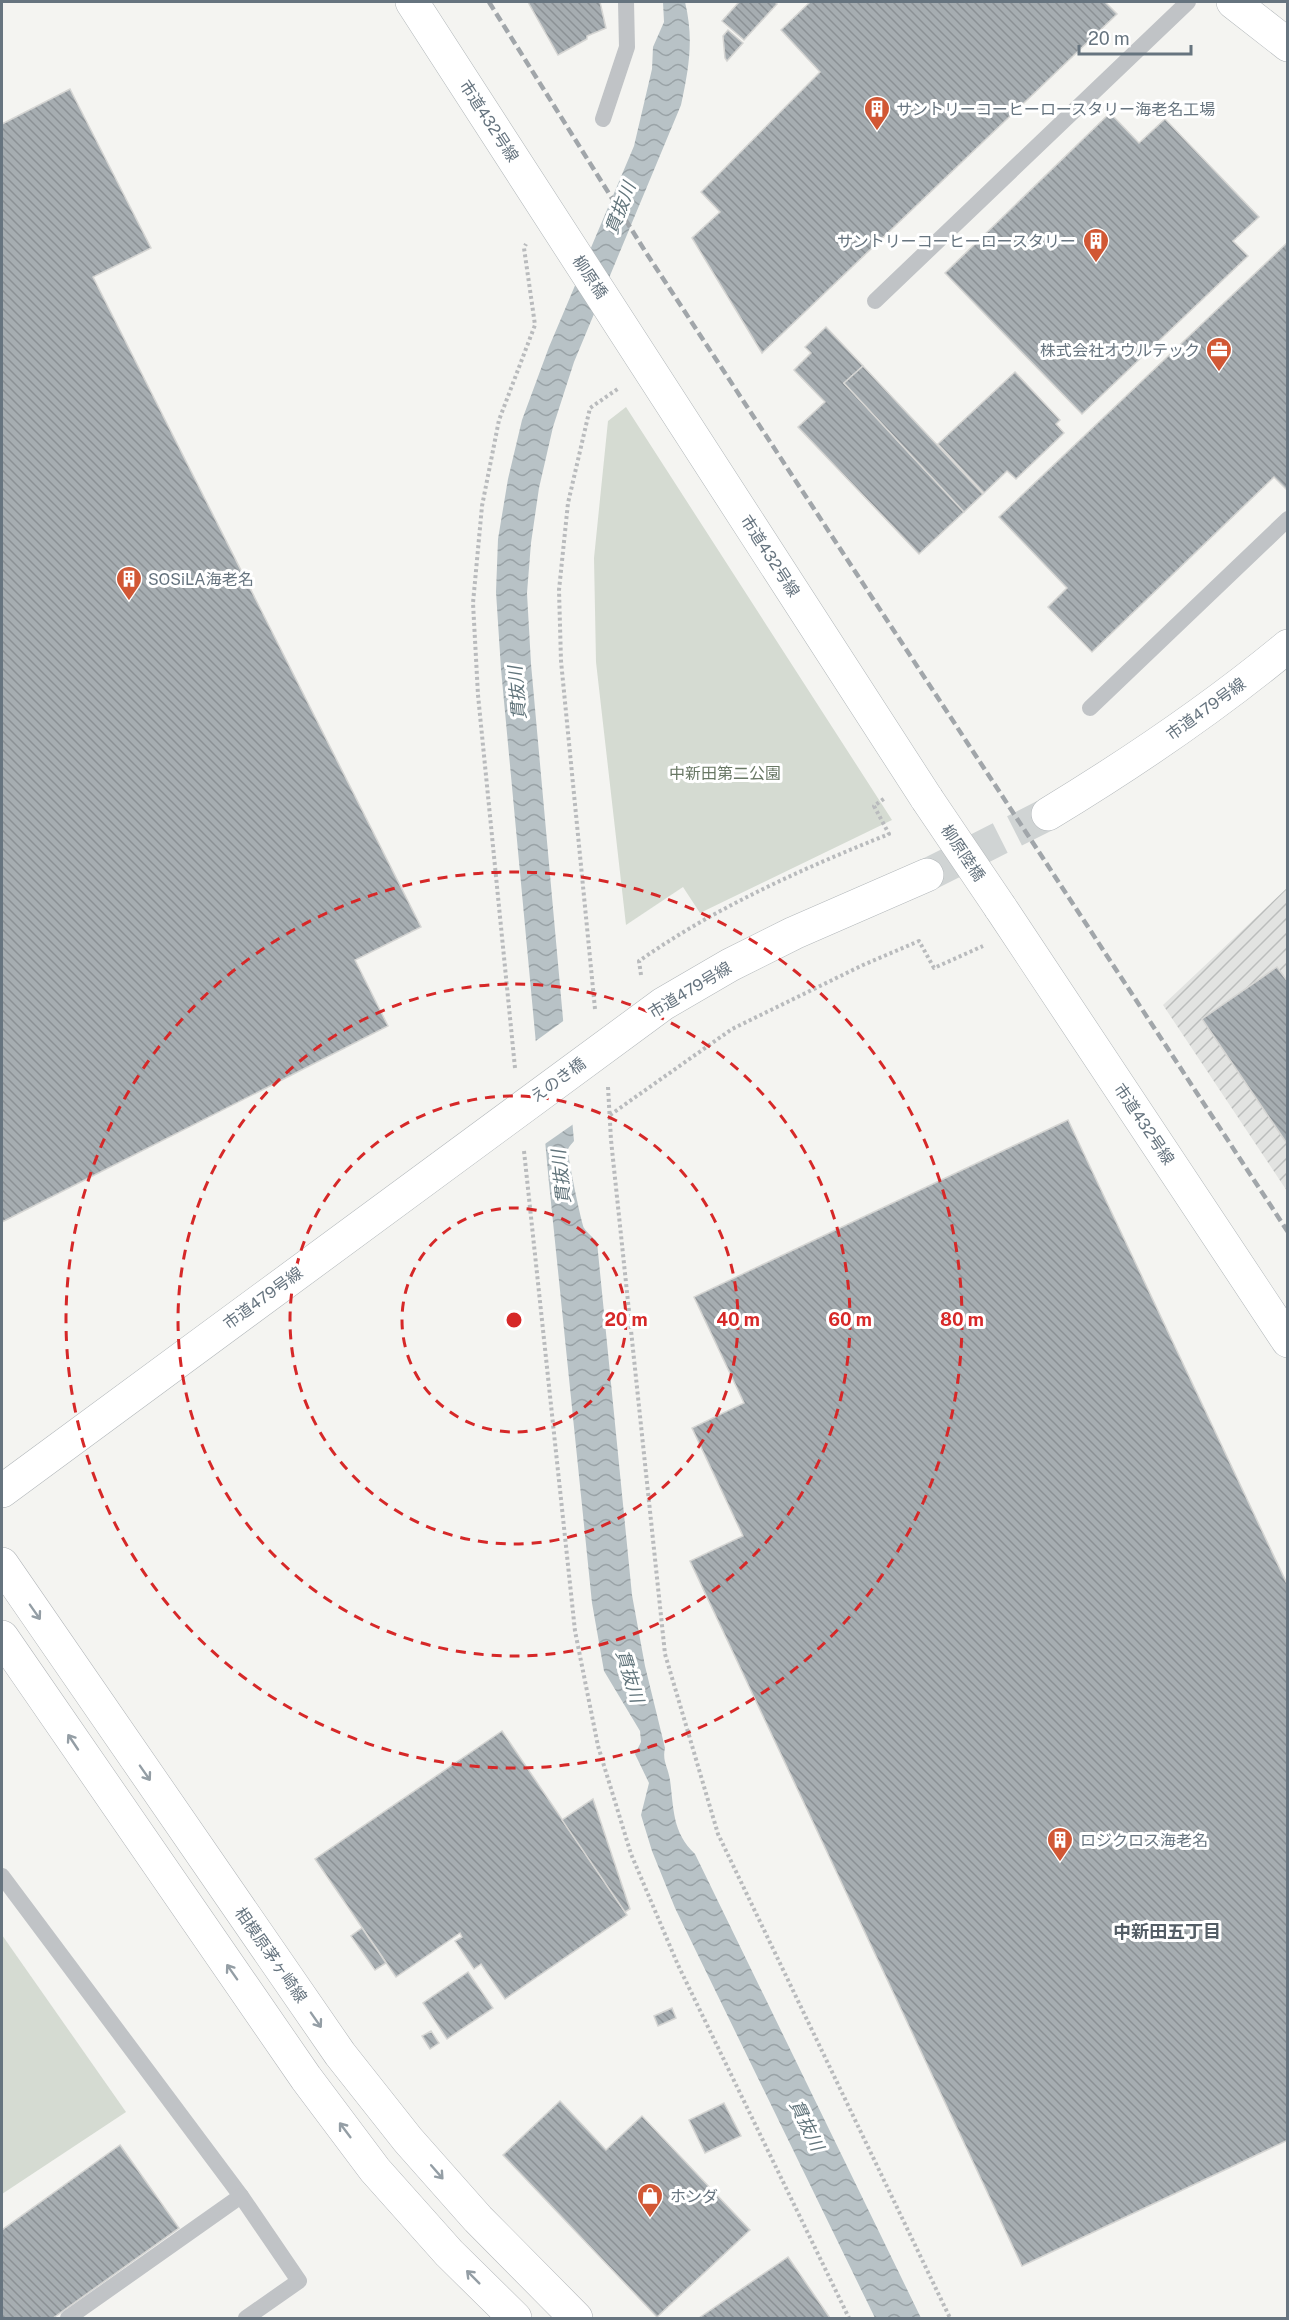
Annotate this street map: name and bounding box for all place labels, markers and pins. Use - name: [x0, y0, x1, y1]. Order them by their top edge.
- building icon: サントリーコーヒーロースタリー海老名工場: [862, 94, 892, 132]
- place label: サントリーコーヒーロースタリー海老名工場: [896, 100, 1215, 119]
- building icon: サントリーコーヒーロースタリー: [1081, 226, 1111, 264]
- place label: サントリーコーヒーロースタリー: [837, 232, 1076, 251]
- office icon: 株式会社オウルテック: [1204, 335, 1234, 373]
- place label: 株式会社オウルテック: [1040, 341, 1200, 360]
- building icon: SOSiLA海老名: [114, 564, 144, 602]
- place label: SOSiLA海老名: [148, 570, 254, 589]
- centre of rings: [504, 1310, 524, 1330]
- building icon: ロジクロス海老名: [1045, 1825, 1075, 1863]
- place label: ロジクロス海老名: [1080, 1831, 1208, 1850]
- shop icon: ホンダ: [635, 2181, 665, 2219]
- place label: ホンダ: [670, 2187, 718, 2206]

